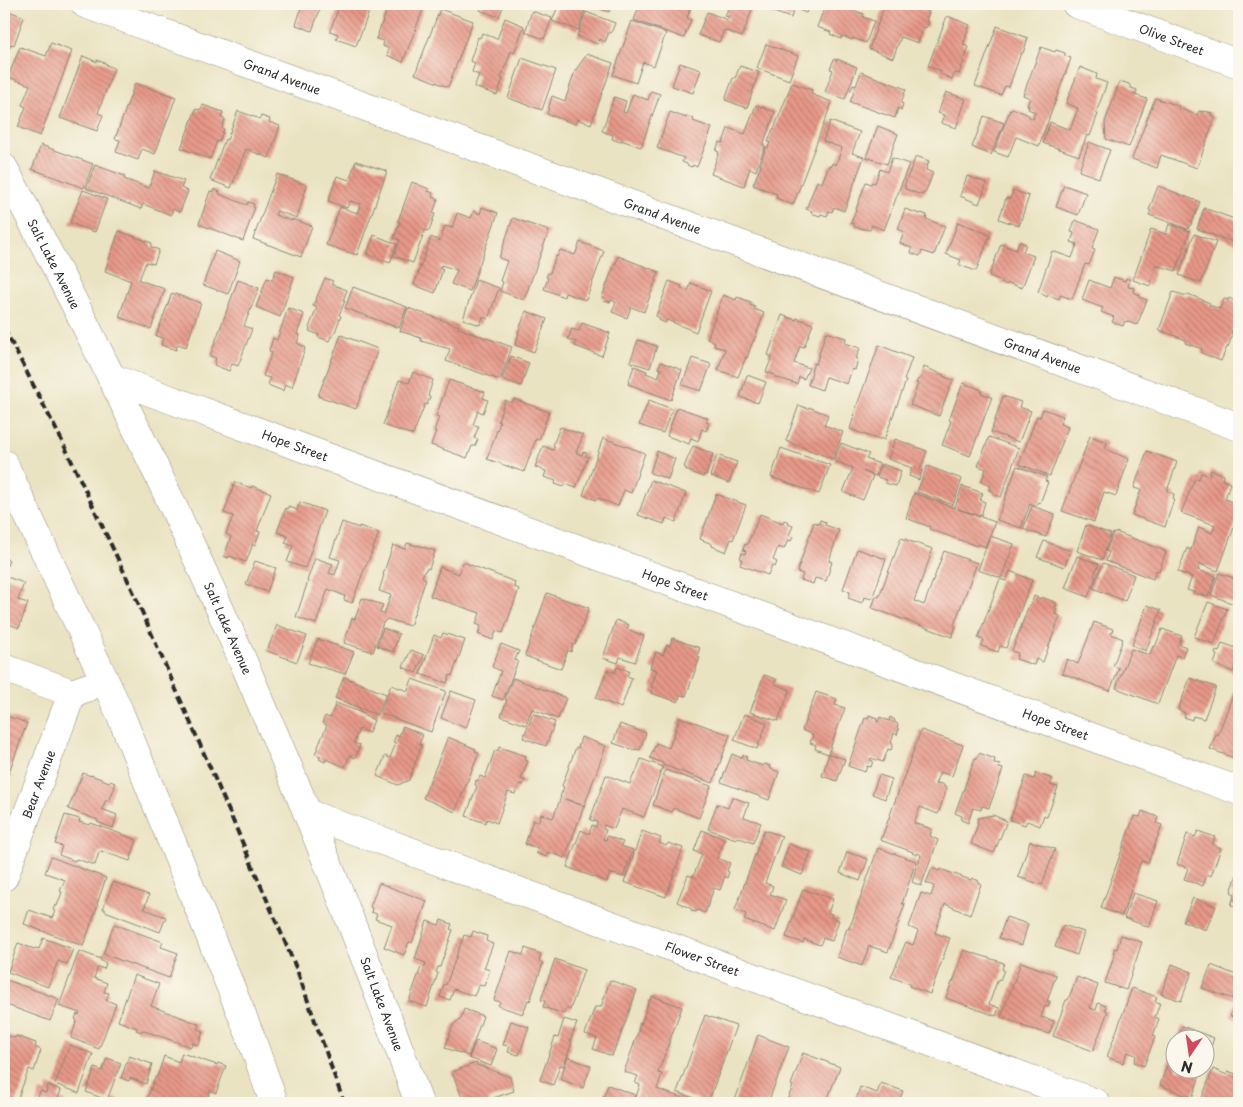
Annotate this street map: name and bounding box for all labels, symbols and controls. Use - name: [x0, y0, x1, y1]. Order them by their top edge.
- street label: Olive Street: [1137, 19, 1207, 59]
- street label: Grand Avenue: [241, 54, 324, 99]
- street label: Grand Avenue: [621, 193, 704, 238]
- street label: Salt Lake Avenue: [23, 215, 85, 312]
- street label: Grand Avenue: [1001, 333, 1084, 378]
- street label: Hope Street: [260, 425, 331, 465]
- street label: Hope Street: [640, 564, 711, 605]
- street label: Salt Lake Avenue: [200, 579, 257, 677]
- street label: Hope Street: [1020, 703, 1091, 744]
- street label: Bear Avenue: [17, 747, 59, 821]
- street label: Flower Street: [663, 937, 742, 980]
- street label: Salt Lake Avenue: [356, 954, 408, 1054]
- north arrow: [1166, 1030, 1216, 1080]
- text: N: [1179, 1056, 1195, 1079]

